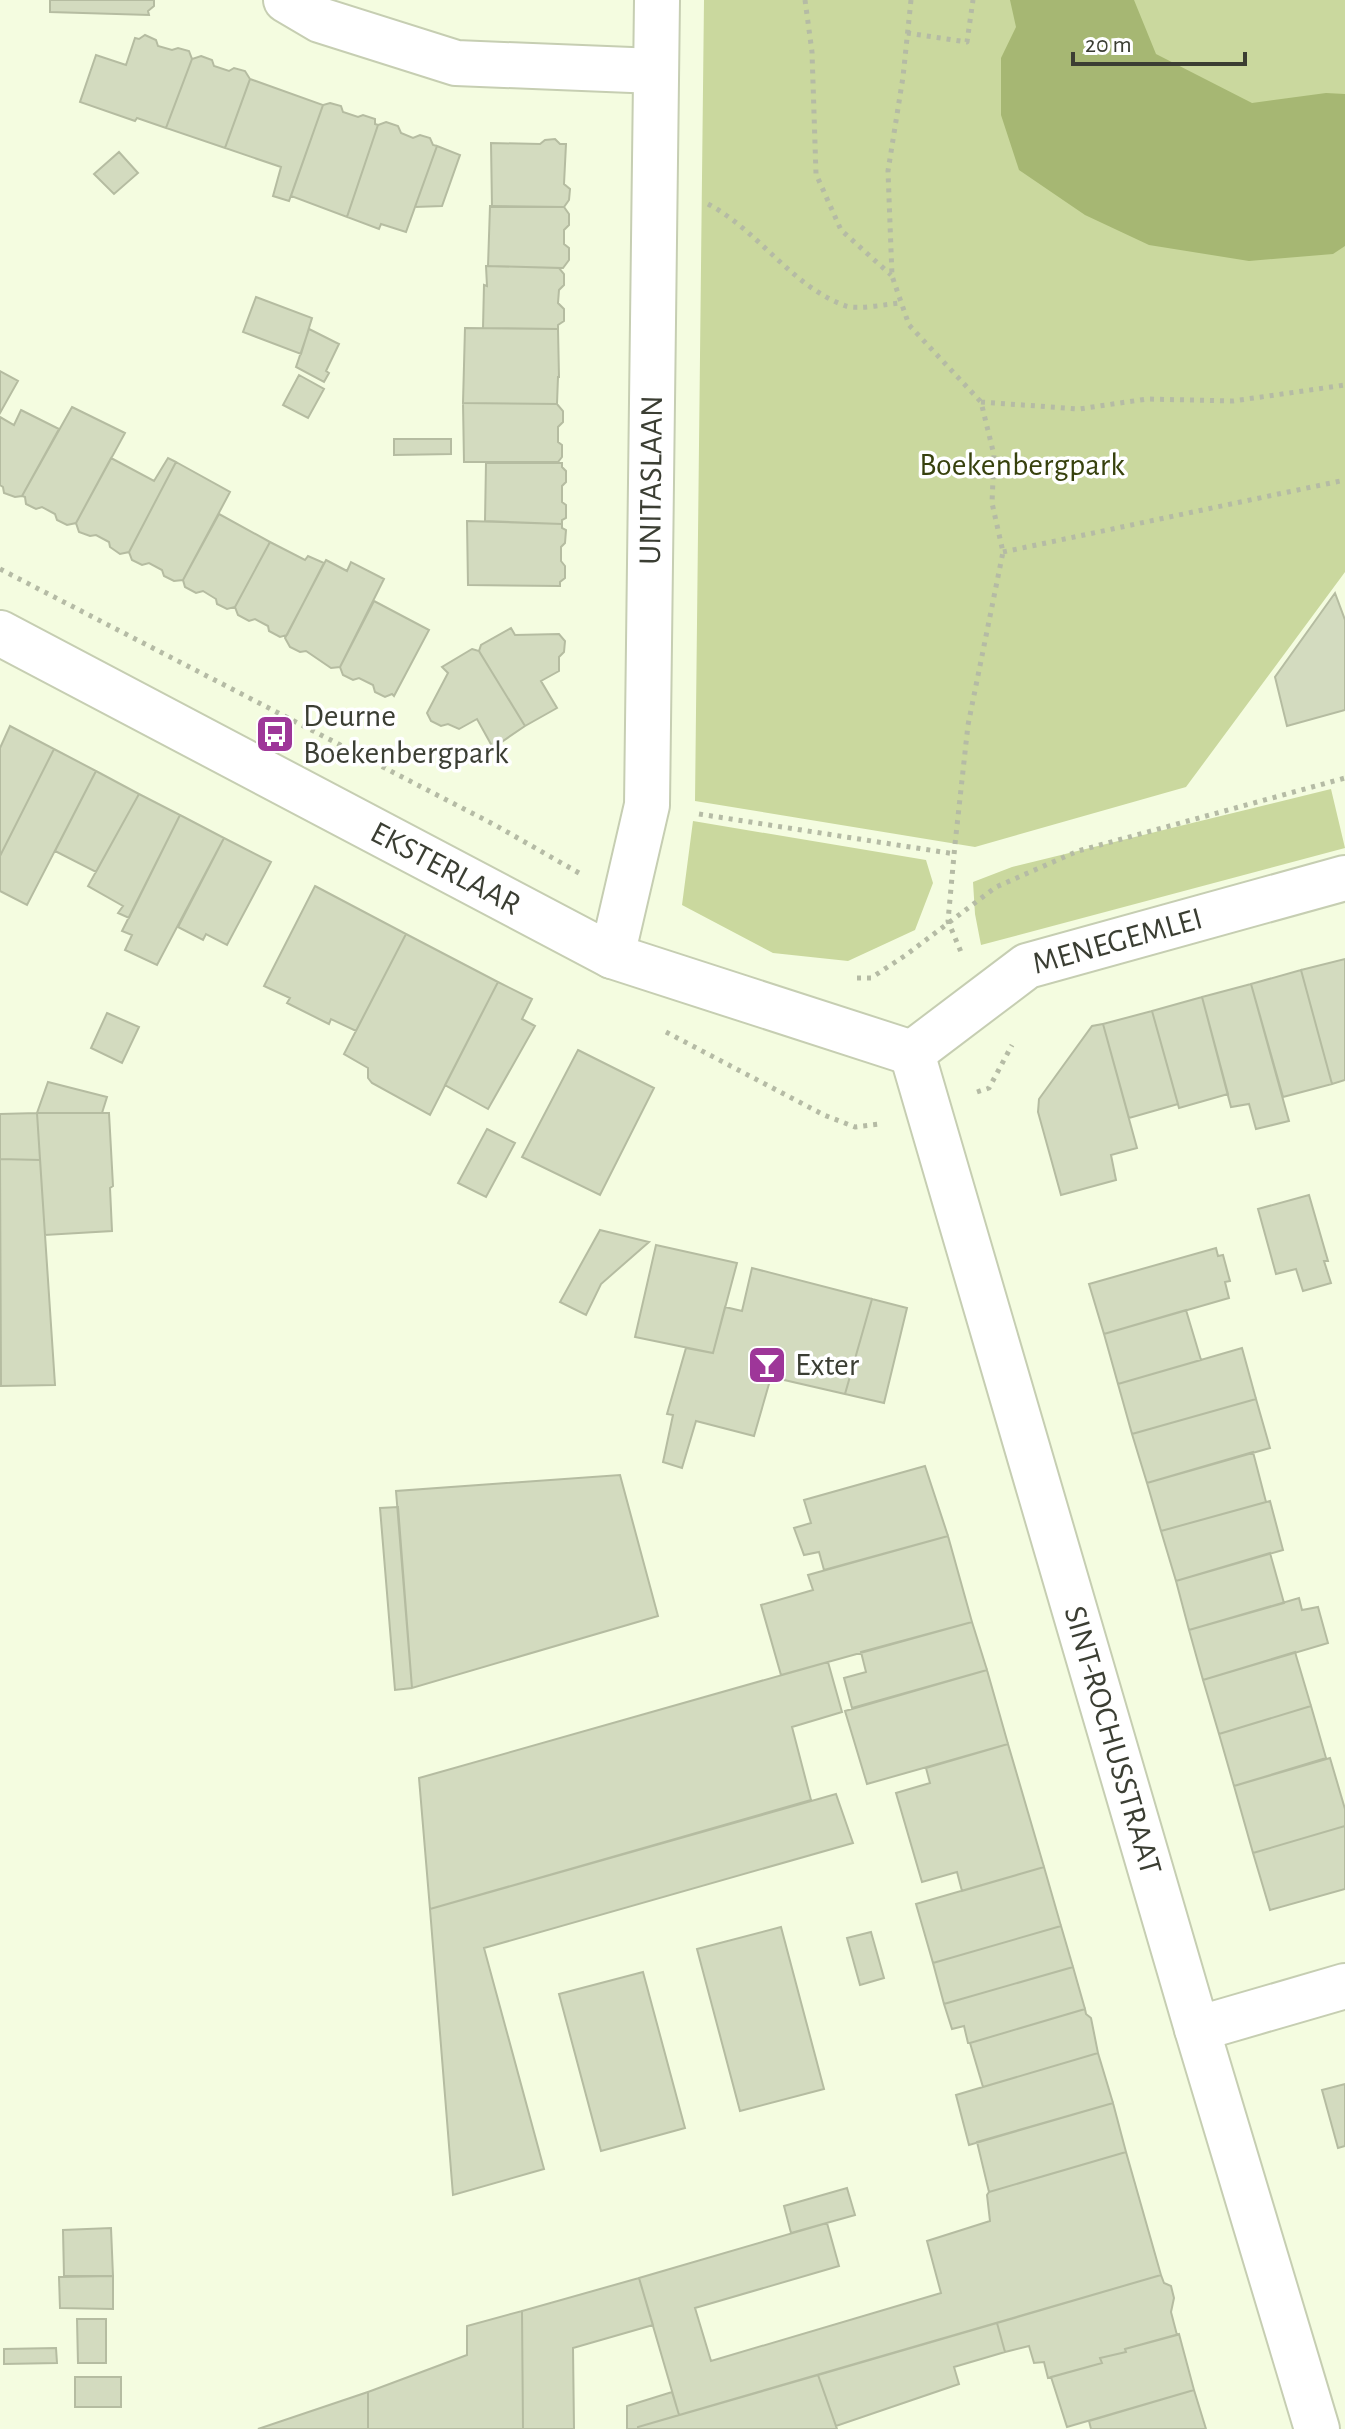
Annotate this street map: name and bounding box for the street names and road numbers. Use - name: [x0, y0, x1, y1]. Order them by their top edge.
- street label: UNITASLAAN: [634, 395, 668, 565]
- street label: EKSTERLAAR: [366, 816, 526, 921]
- street label: MENEGEMLEI: [1029, 902, 1206, 980]
- street label: SINT-ROCHUSSTRAAT: [1058, 1602, 1167, 1878]

